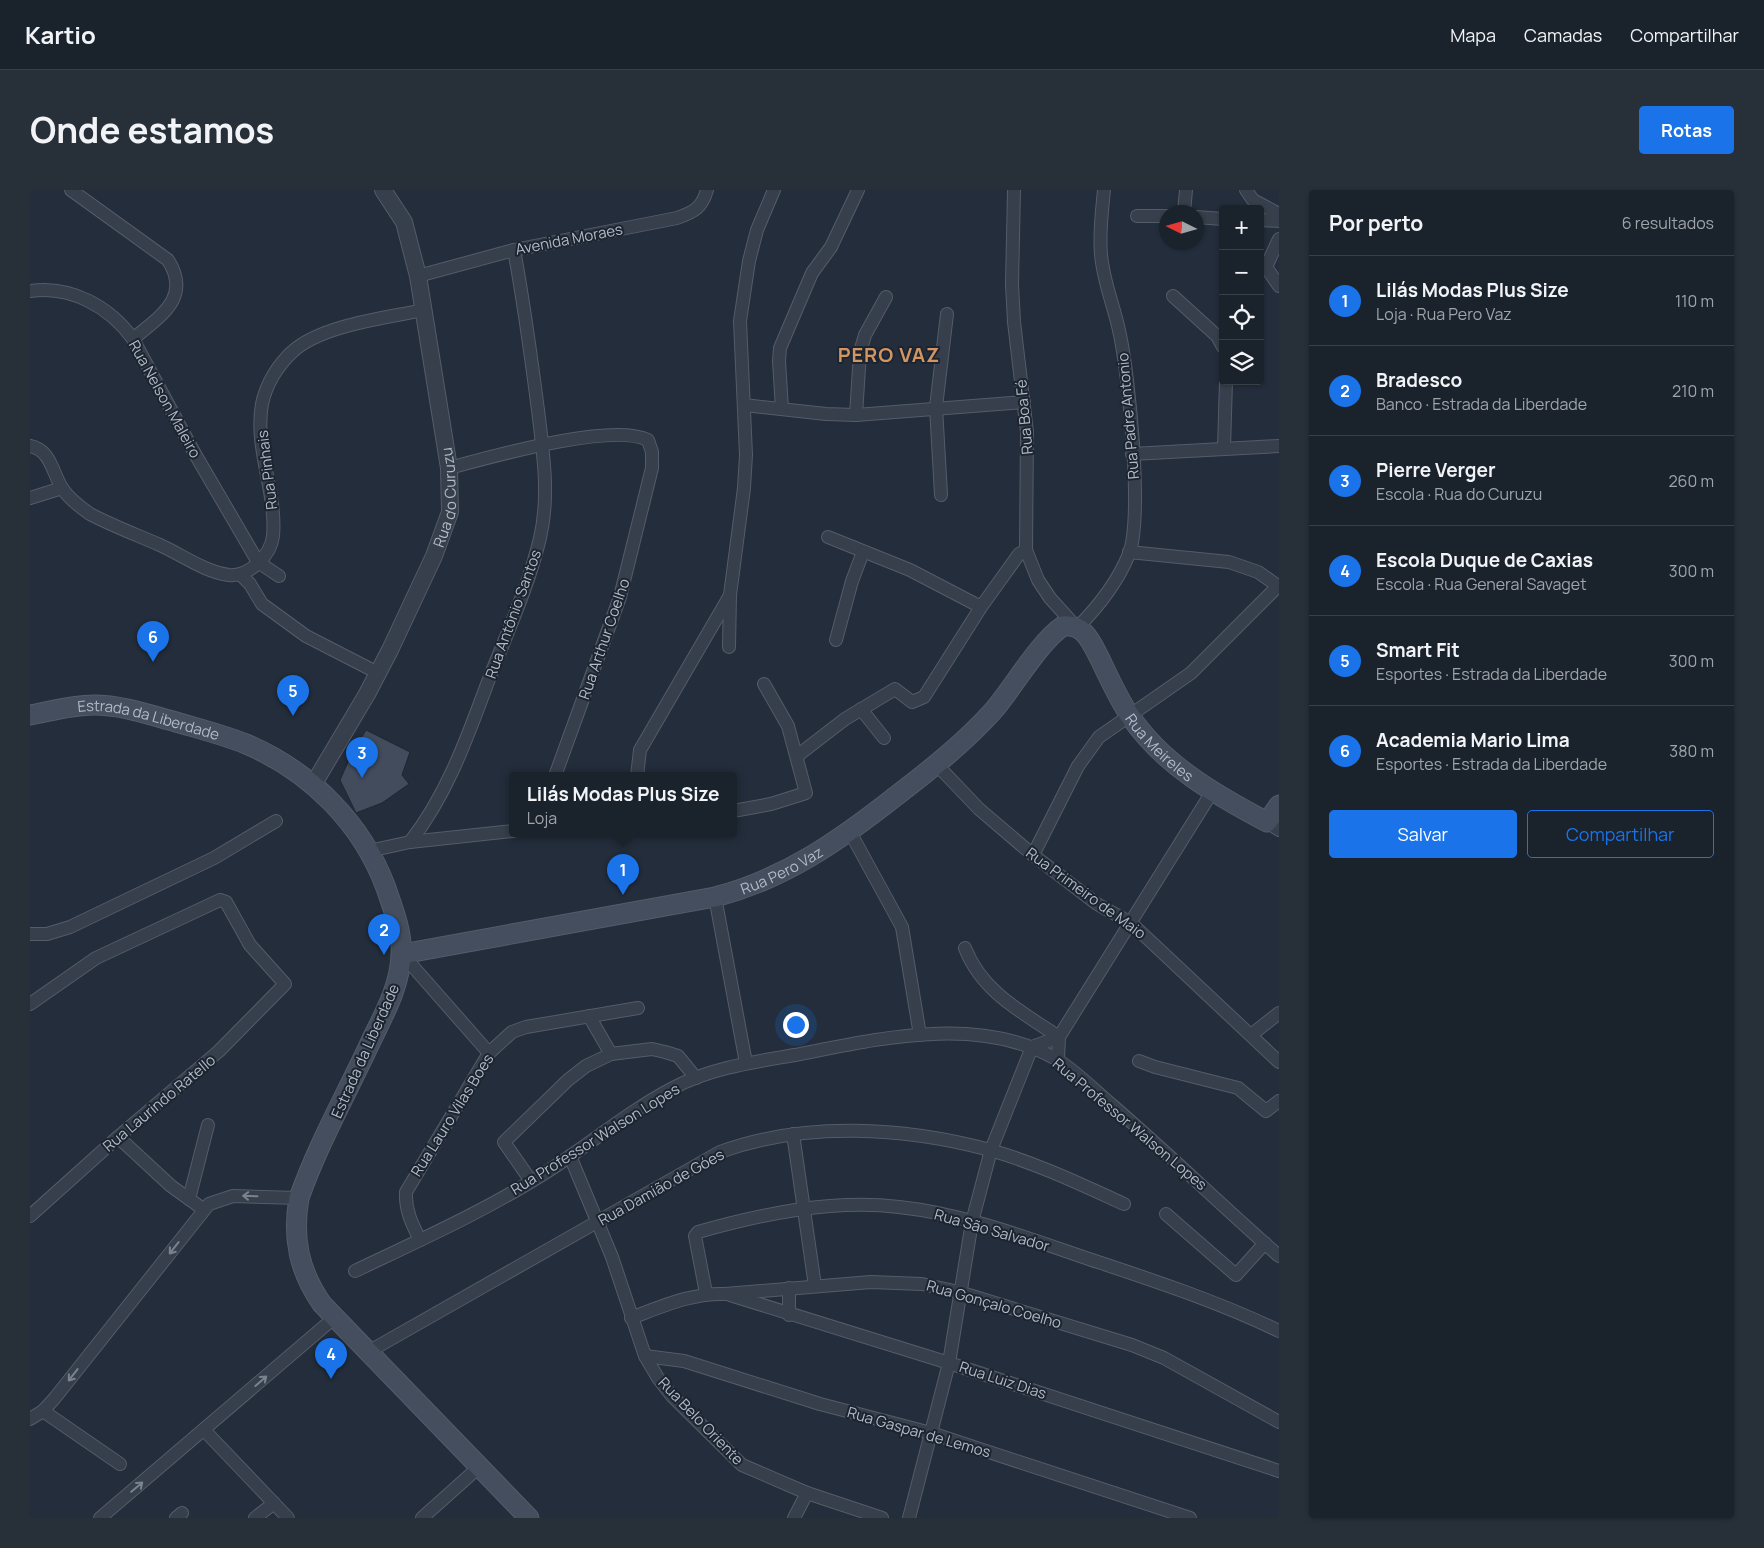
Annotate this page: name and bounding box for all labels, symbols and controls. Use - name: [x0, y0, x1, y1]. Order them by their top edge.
- text: Kartio: [25, 18, 96, 51]
- text: Mapa: [1450, 23, 1496, 47]
- text: Camadas: [1524, 23, 1602, 47]
- text: Compartilhar: [1630, 23, 1739, 47]
- text: Onde estamos: [30, 106, 274, 154]
- button: Rotas: [1639, 106, 1734, 154]
- north arrow: [1159, 205, 1204, 250]
- map controls: [1219, 205, 1264, 385]
- button: +: [1219, 205, 1264, 250]
- text: Por perto: [1329, 209, 1423, 237]
- text: 6 resultados: [1622, 212, 1714, 234]
- street label: Avenida Moraes: [514, 218, 625, 260]
- button: −: [1219, 250, 1264, 295]
- text: Lilás Modas Plus Size: [1376, 277, 1569, 303]
- text: 1: [1341, 290, 1349, 312]
- text: 110 m: [1675, 290, 1714, 312]
- button: locate: [1219, 295, 1264, 340]
- text: Loja · Rua Pero Vaz: [1376, 303, 1512, 325]
- street label: Rua Nelson Maleiro: [124, 336, 206, 462]
- button: layers: [1219, 340, 1264, 385]
- district label: PERO VAZ: [838, 341, 940, 368]
- street label: Rua Padre Antonio: [1112, 352, 1144, 480]
- text: Bradesco: [1376, 367, 1462, 393]
- street label: Rua Boa Fé: [1010, 378, 1038, 455]
- text: 2: [1340, 380, 1350, 402]
- text: 210 m: [1672, 380, 1714, 402]
- text: Banco · Estrada da Liberdade: [1376, 393, 1587, 415]
- street label: Rua Pinhais: [252, 429, 282, 511]
- street label: Rua do Curuzu: [428, 446, 461, 550]
- text: Pierre Verger: [1376, 457, 1496, 483]
- text: 3: [1340, 470, 1350, 492]
- text: 260 m: [1668, 470, 1714, 492]
- text: Escola · Rua do Curuzu: [1376, 483, 1542, 505]
- street label: Rua Antônio Santos: [480, 546, 546, 681]
- text: Escola Duque de Caxias: [1376, 547, 1593, 573]
- text: 4: [1340, 560, 1350, 582]
- text: 300 m: [1669, 560, 1714, 582]
- text: Escola · Rua General Savaget: [1376, 573, 1587, 595]
- street label: Rua Arthur Coelho: [573, 576, 635, 702]
- pin: 6: [137, 621, 169, 662]
- text: Smart Fit: [1376, 637, 1460, 663]
- text: 5: [1340, 650, 1350, 672]
- text: 300 m: [1669, 650, 1714, 672]
- text: Esportes · Estrada da Liberdade: [1376, 663, 1607, 685]
- pin: 5: [277, 675, 309, 716]
- street label: Estrada da Liberdade: [76, 694, 222, 745]
- street label: Rua Meireles: [1121, 709, 1198, 786]
- text: Academia Mario Lima: [1376, 727, 1570, 753]
- pin: 3: [346, 737, 378, 778]
- text: 6: [1340, 740, 1350, 762]
- text: 380 m: [1669, 740, 1714, 762]
- text: Esportes · Estrada da Liberdade: [1376, 753, 1607, 775]
- popup: [509, 772, 737, 837]
- text: Lilás Modas Plus Size: [527, 781, 719, 807]
- text: Loja: [527, 807, 557, 829]
- button: Salvar: [1329, 810, 1517, 858]
- button: Compartilhar: [1527, 810, 1714, 858]
- street label: Rua Pero Vaz: [737, 841, 827, 899]
- street label: Rua Primeiro de Maio: [1022, 842, 1150, 944]
- pin: 1: [607, 854, 639, 895]
- pin: 2: [368, 914, 400, 955]
- street label: Estrada da Liberdade: [326, 980, 404, 1122]
- your location: [783, 1012, 809, 1038]
- street label: Rua Laurindo Ratello: [98, 1049, 220, 1156]
- street label: Rua Lauro Vilas Boes: [406, 1049, 498, 1181]
- street label: Rua Professor Walson Lopes: [1048, 1053, 1212, 1195]
- street label: Rua Professor Walson Lopes: [506, 1078, 684, 1200]
- street label: Rua Damião de Góes: [594, 1144, 728, 1230]
- one-way arrow: [242, 1191, 258, 1201]
- street label: Rua São Salvador: [932, 1204, 1053, 1257]
- one-way arrow: [168, 1241, 179, 1254]
- street label: Rua Gonçalo Coelho: [924, 1275, 1064, 1333]
- pin: 4: [315, 1338, 347, 1379]
- street label: Rua Luiz Dias: [957, 1356, 1049, 1404]
- one-way arrow: [68, 1369, 79, 1382]
- street label: Rua Belo Oriente: [654, 1372, 749, 1470]
- one-way arrow: [254, 1375, 267, 1387]
- street label: Rua Gaspar de Lemos: [845, 1401, 993, 1463]
- one-way arrow: [131, 1481, 144, 1492]

